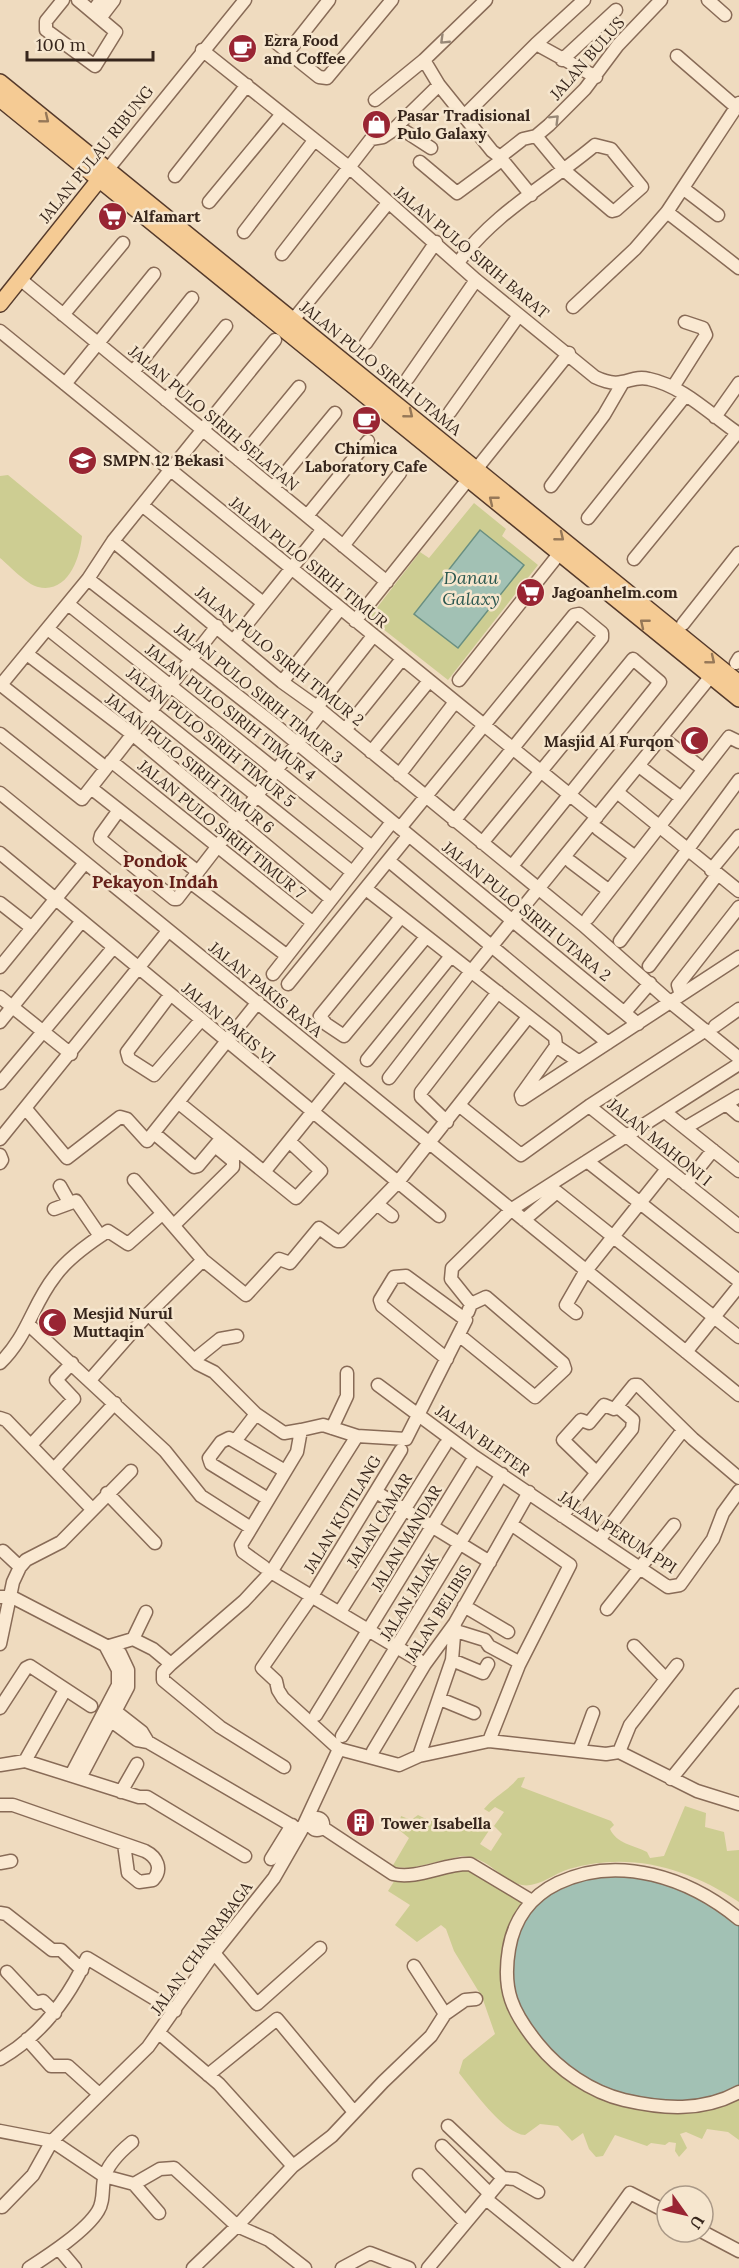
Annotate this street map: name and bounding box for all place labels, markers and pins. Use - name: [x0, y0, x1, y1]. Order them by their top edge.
- place label: Ezra Food and Coffee: [264, 30, 346, 68]
- cafe icon: Ezra Food and Coffee: [227, 33, 259, 65]
- place label: Pasar Tradisional Pulo Galaxy: [397, 105, 530, 143]
- shop icon: Pasar Tradisional Pulo Galaxy: [360, 108, 392, 140]
- supermarket icon: Alfamart: [96, 200, 128, 232]
- place label: Alfamart: [133, 206, 201, 226]
- cafe icon: Chimica Laboratory Cafe: [350, 404, 382, 436]
- place label: Chimica Laboratory Cafe: [305, 438, 428, 476]
- school or university icon: SMPN 12 Bekasi: [66, 444, 98, 476]
- place label: SMPN 12 Bekasi: [103, 450, 224, 470]
- supermarket icon: Jagoanhelm.com: [515, 576, 547, 608]
- place label: Jagoanhelm.com: [552, 582, 678, 602]
- mosque icon: Masjid Al Furqon: [679, 725, 711, 757]
- place label: Masjid Al Furqon: [544, 731, 674, 751]
- place label: Mesjid Nurul Muttaqin: [73, 1303, 173, 1341]
- mosque icon: Mesjid Nurul Muttaqin: [36, 1306, 68, 1338]
- building icon: Tower Isabella: [344, 1807, 376, 1839]
- place label: Tower Isabella: [381, 1813, 492, 1833]

